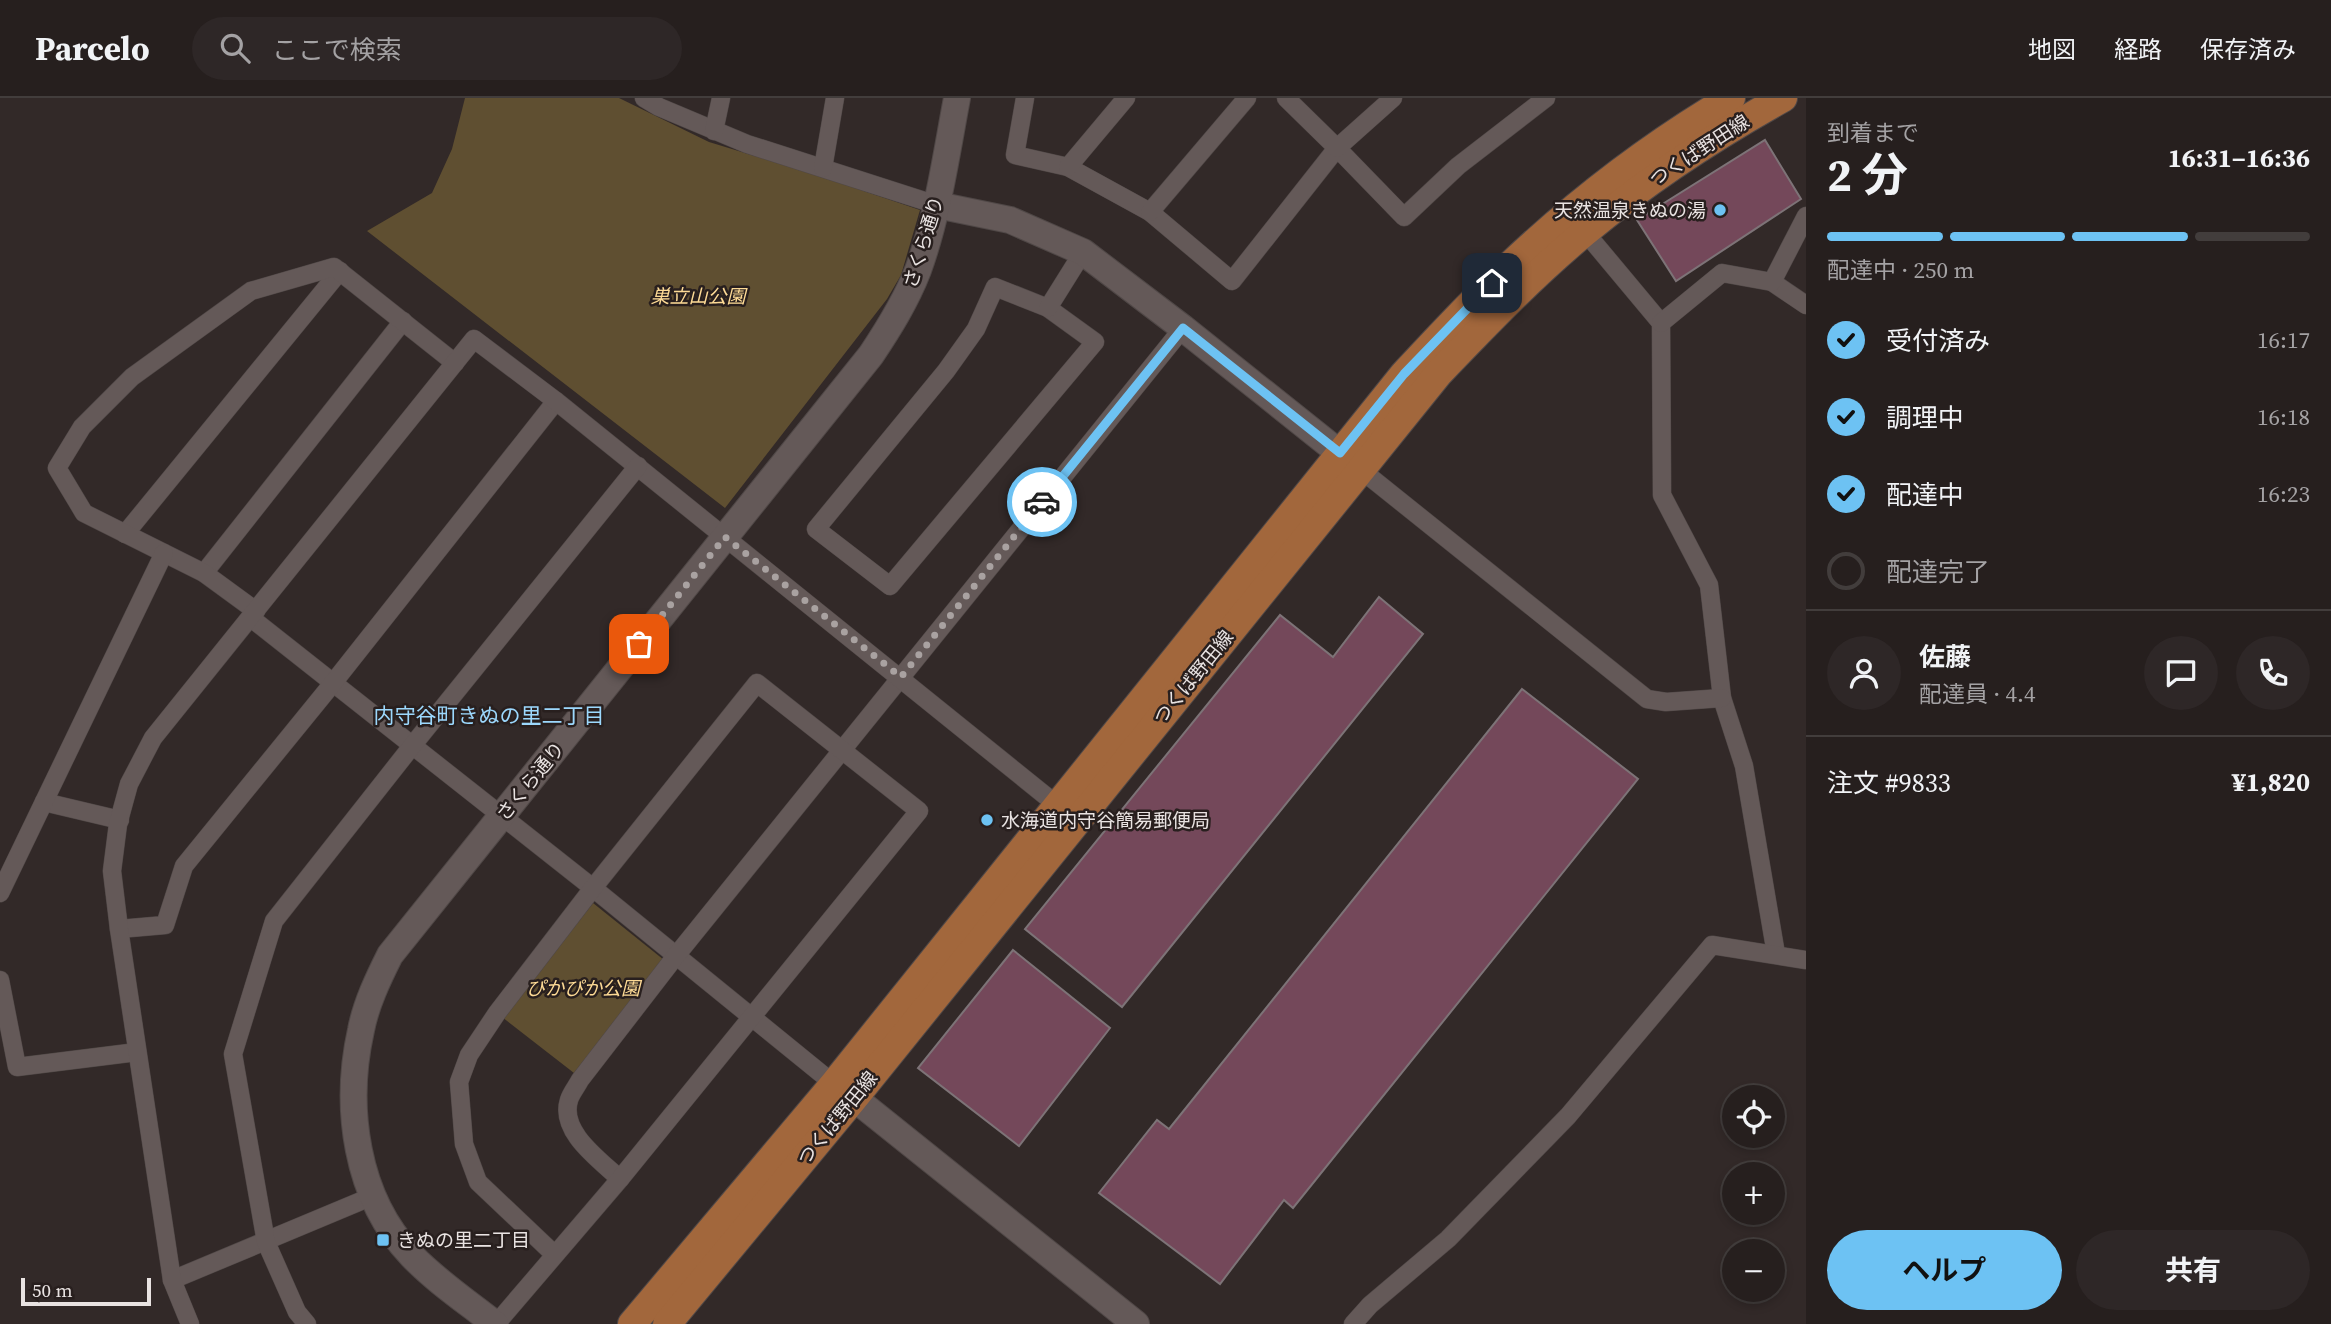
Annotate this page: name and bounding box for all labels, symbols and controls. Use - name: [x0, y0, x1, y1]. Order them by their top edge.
- search box: [192, 17, 682, 80]
- text: Parcelo: [35, 26, 150, 71]
- icon: search: [216, 29, 254, 67]
- text: ここで検索: [272, 32, 402, 68]
- text: 地図: [2028, 33, 2076, 66]
- text: 経路: [2114, 33, 2162, 66]
- text: 保存済み: [2200, 33, 2296, 66]
- street label: つくば野田線: [1644, 108, 1754, 192]
- text: 到着まで: [1827, 117, 1919, 149]
- text: 16:31–16:36: [2168, 140, 2310, 176]
- text: 2 分: [1827, 143, 1908, 206]
- street label: さくら通り: [897, 193, 949, 291]
- place label: 天然温泉きぬの湯: [1554, 197, 1706, 223]
- marker: 天然温泉きぬの湯: [1712, 202, 1728, 218]
- pin: [1462, 253, 1522, 313]
- text: 配達中 · 250 m: [1827, 254, 1974, 286]
- icon: home: [1473, 264, 1511, 302]
- park label: 巣立山公園: [650, 283, 748, 309]
- icon: check: [1827, 321, 1865, 359]
- text: 受付済み: [1886, 323, 1990, 359]
- text: 16:17: [2257, 324, 2310, 356]
- icon: check: [1827, 398, 1865, 436]
- text: 調理中: [1886, 400, 1964, 436]
- text: 16:18: [2257, 401, 2310, 433]
- courier: [1007, 467, 1077, 537]
- icon: check: [1827, 475, 1865, 513]
- text: 配達中: [1886, 477, 1964, 513]
- text: 16:23: [2257, 478, 2310, 510]
- icon: car: [1023, 483, 1061, 521]
- text: 配達完了: [1886, 554, 1990, 590]
- pin: [609, 614, 669, 674]
- icon: bag: [620, 625, 658, 663]
- street label: つくば野田線: [1147, 625, 1239, 729]
- button: person: [1827, 636, 1901, 710]
- button: chat: [2144, 636, 2218, 710]
- button: phone: [2236, 636, 2310, 710]
- text: 佐藤: [1919, 639, 1971, 675]
- text: 配達員 · 4.4: [1919, 678, 2036, 710]
- district label: 内守谷町きぬの里二丁目: [374, 701, 605, 730]
- street label: さくら通り: [490, 736, 570, 826]
- text: ¥1,820: [2232, 764, 2310, 800]
- text: 注文 #9833: [1827, 765, 1951, 801]
- place label: 水海道内守谷簡易郵便局: [1001, 807, 1210, 833]
- marker: 水海道内守谷簡易郵便局: [979, 812, 995, 828]
- park label: ぴかぴか公園: [526, 975, 643, 1001]
- street label: つくば野田線: [791, 1066, 883, 1170]
- map controls: [1722, 1085, 1785, 1302]
- button: locate: [1722, 1085, 1785, 1148]
- button: +: [1722, 1162, 1785, 1225]
- place label: きぬの里二丁目: [397, 1227, 530, 1253]
- button: ヘルプ: [1827, 1230, 2062, 1310]
- button: 共有: [2076, 1230, 2310, 1310]
- marker: きぬの里二丁目: [375, 1232, 391, 1248]
- button: −: [1722, 1239, 1785, 1302]
- scale bar: [21, 1275, 150, 1307]
- text: 50 m: [32, 1277, 73, 1303]

